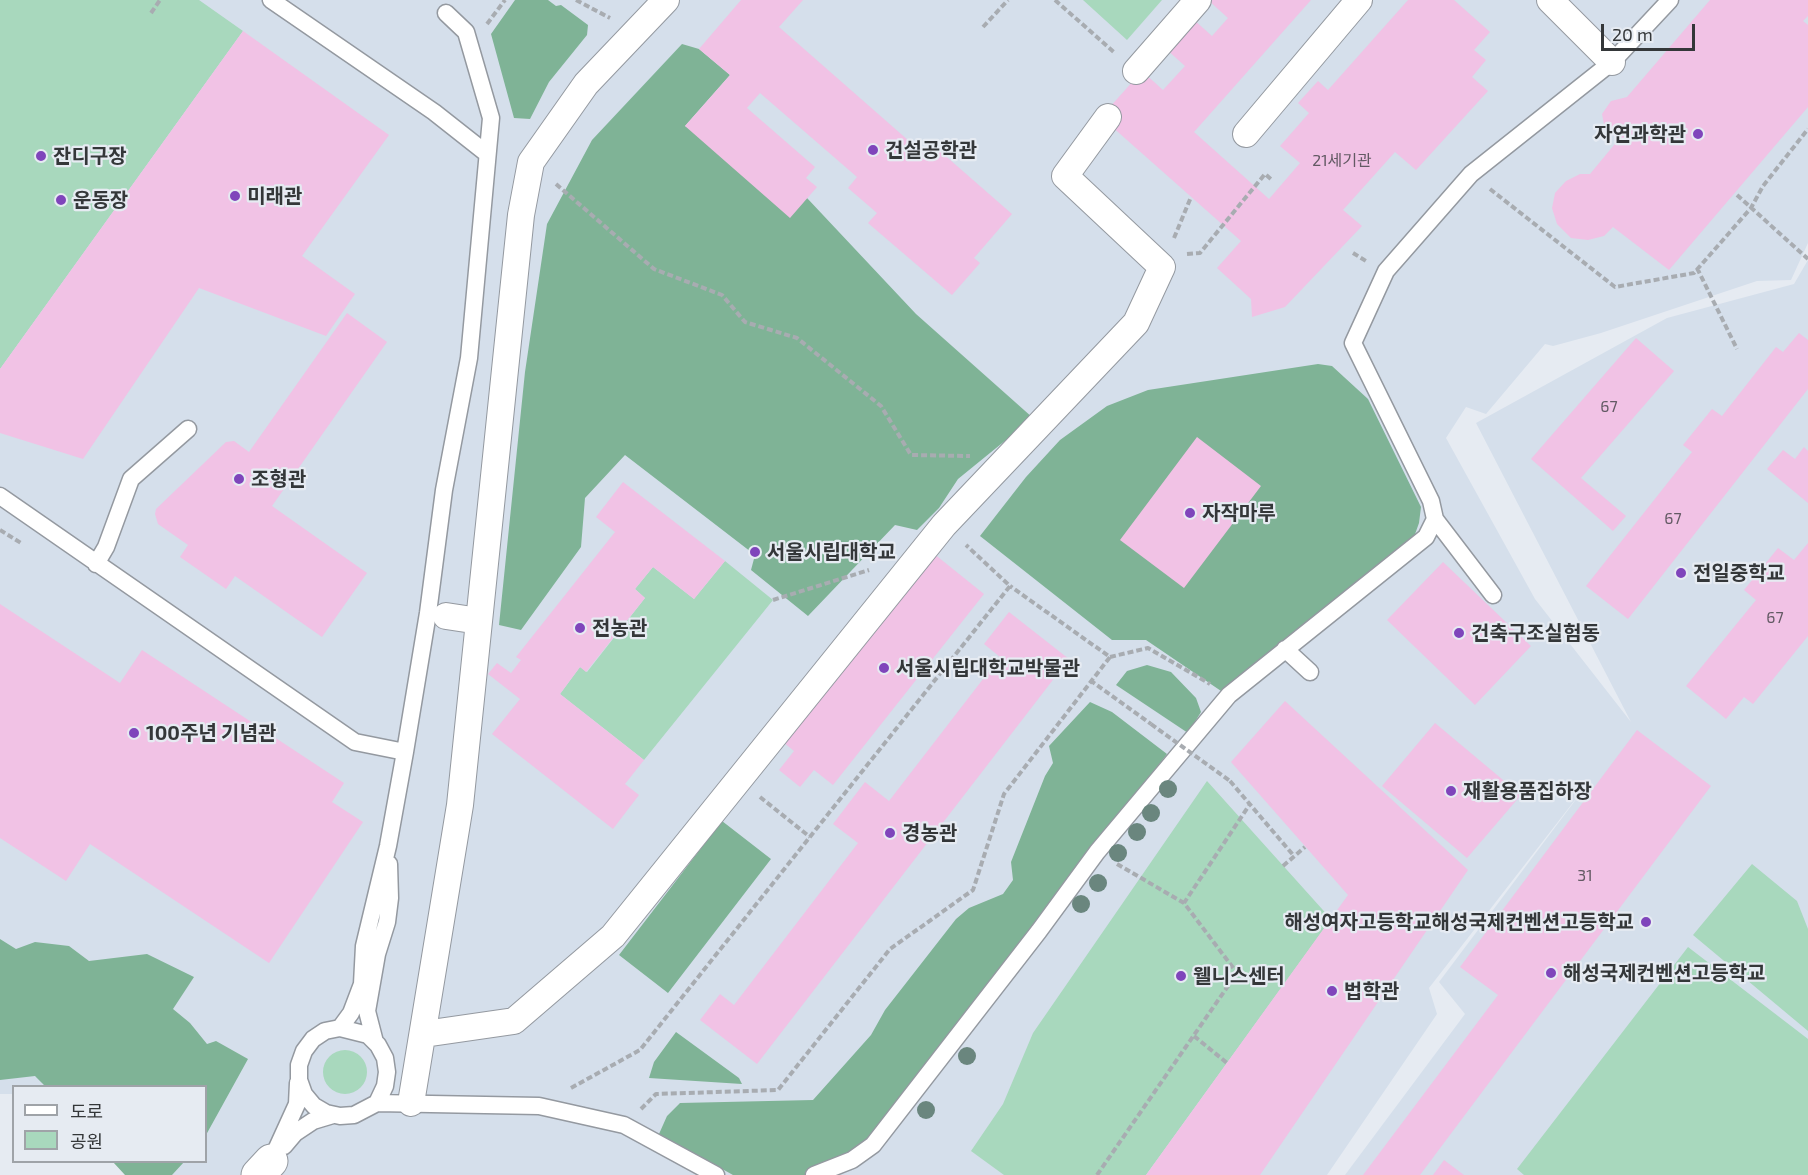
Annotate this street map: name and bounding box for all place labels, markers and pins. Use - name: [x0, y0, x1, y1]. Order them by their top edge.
- place label: 자연과학관: [1594, 122, 1686, 146]
- marker: 자연과학관: [1691, 127, 1705, 141]
- place label: 건설공학관: [885, 138, 977, 162]
- marker: 건설공학관: [866, 143, 880, 157]
- place label: 잔디구장: [53, 144, 127, 168]
- marker: 잔디구장: [34, 149, 48, 163]
- place label: 미래관: [247, 184, 302, 208]
- place label: 운동장: [73, 188, 128, 212]
- marker: 미래관: [228, 189, 242, 203]
- marker: 운동장: [54, 193, 68, 207]
- place label: 조형관: [251, 467, 306, 491]
- marker: 조형관: [232, 472, 246, 486]
- place label: 자작마루: [1202, 501, 1276, 525]
- marker: 자작마루: [1183, 506, 1197, 520]
- place label: 서울시립대학교: [767, 540, 896, 564]
- marker: 서울시립대학교: [748, 545, 762, 559]
- place label: 전일중학교: [1693, 561, 1785, 585]
- marker: 전일중학교: [1674, 566, 1688, 580]
- place label: 전농관: [592, 616, 647, 640]
- marker: 전농관: [573, 621, 587, 635]
- place label: 건축구조실험동: [1471, 621, 1600, 645]
- marker: 건축구조실험동: [1452, 626, 1466, 640]
- place label: 서울시립대학교박물관: [896, 656, 1080, 680]
- marker: 서울시립대학교박물관: [877, 661, 891, 675]
- place label: 100주년 기념관: [146, 721, 276, 745]
- marker: 100주년 기념관: [127, 726, 141, 740]
- place label: 재활용품집하장: [1463, 779, 1592, 803]
- marker: 재활용품집하장: [1444, 784, 1458, 798]
- place label: 경농관: [902, 821, 957, 845]
- marker: 경농관: [883, 826, 897, 840]
- place label: 해성여자고등학교해성국제컨벤션고등학교: [1284, 910, 1634, 934]
- marker: 해성여자고등학교해성국제컨벤션고등학교: [1639, 915, 1653, 929]
- place label: 해성국제컨벤션고등학교: [1563, 961, 1765, 985]
- place label: 웰니스센터: [1193, 964, 1285, 988]
- marker: 해성국제컨벤션고등학교: [1544, 966, 1558, 980]
- marker: 웰니스센터: [1174, 969, 1188, 983]
- place label: 법학관: [1344, 979, 1399, 1003]
- marker: 법학관: [1325, 984, 1339, 998]

